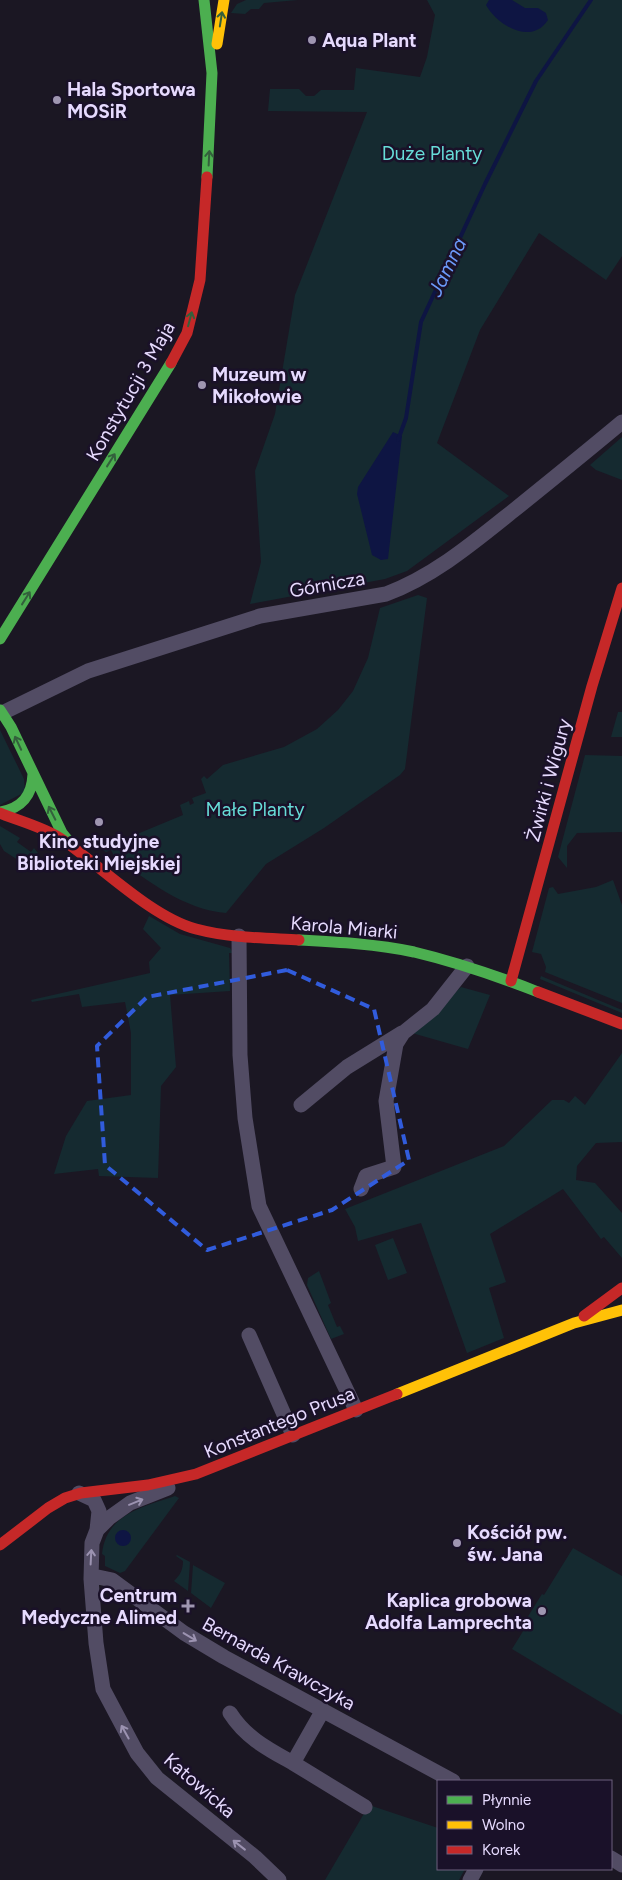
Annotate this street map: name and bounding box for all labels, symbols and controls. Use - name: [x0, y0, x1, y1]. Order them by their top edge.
- one-way arrow: [216, 12, 226, 28]
- place label: Aqua Plant: [322, 29, 417, 52]
- marker: Aqua Plant: [306, 34, 318, 46]
- place label: Hala Sportowa MOSiR: [67, 78, 196, 123]
- marker: Hala Sportowa MOSiR: [51, 94, 63, 106]
- park label: Duże Planty: [382, 142, 482, 165]
- one-way arrow: [205, 150, 214, 166]
- water label: Jamna: [422, 234, 471, 301]
- one-way arrow: [186, 311, 196, 327]
- street label: Konstytucji 3 Maja: [81, 318, 180, 465]
- place label: Muzeum w Mikołowie: [212, 363, 307, 408]
- marker: Muzeum w Mikołowie: [196, 379, 208, 391]
- one-way arrow: [106, 453, 116, 467]
- street label: Górnicza: [288, 567, 367, 602]
- one-way arrow: [20, 591, 31, 605]
- street label: Żwirki i Wigury: [521, 716, 576, 844]
- one-way arrow: [13, 736, 23, 751]
- park label: Małe Planty: [206, 798, 304, 821]
- one-way arrow: [47, 806, 56, 821]
- marker: Kino studyjne Biblioteki Miejskiej: [93, 816, 105, 828]
- place label: Kino studyjne Biblioteki Miejskiej: [17, 830, 181, 875]
- street label: Karola Miarki: [289, 911, 398, 944]
- street label: Konstantego Prusa: [201, 1382, 358, 1463]
- one-way arrow: [128, 1496, 143, 1506]
- place label: Kościół pw. św. Jana: [467, 1521, 567, 1566]
- marker: Kościół pw. św. Jana: [451, 1537, 463, 1549]
- one-way arrow: [87, 1550, 96, 1566]
- place label: Centrum Medyczne Alimed: [21, 1584, 177, 1629]
- place label: Kaplica grobowa Adolfa Lamprechta: [365, 1589, 532, 1634]
- marker: Centrum Medyczne Alimed: [181, 1599, 195, 1613]
- marker: Kaplica grobowa Adolfa Lamprechta: [536, 1605, 548, 1617]
- street label: Bernarda Krawczyka: [198, 1612, 359, 1715]
- one-way arrow: [183, 1632, 197, 1642]
- one-way arrow: [119, 1725, 129, 1739]
- street label: Katowicka: [159, 1748, 240, 1823]
- legend: [437, 1780, 612, 1870]
- text: Płynnie: [482, 1791, 531, 1809]
- text: Wolno: [482, 1816, 525, 1834]
- one-way arrow: [233, 1839, 246, 1850]
- text: Korek: [482, 1841, 521, 1859]

